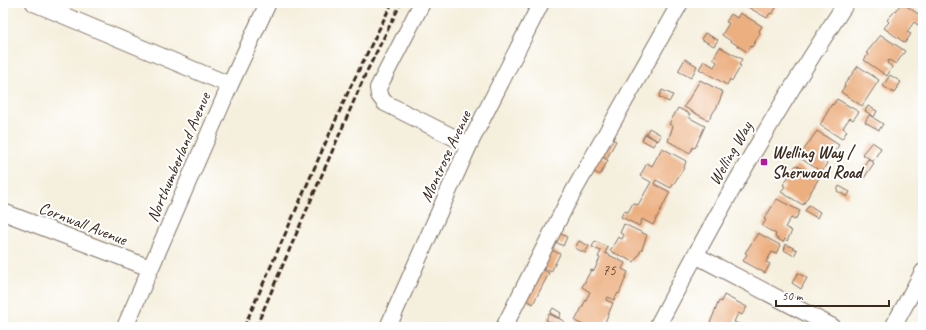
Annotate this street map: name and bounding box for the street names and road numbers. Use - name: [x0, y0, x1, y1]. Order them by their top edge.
- street label: Northumberland Avenue: [142, 88, 216, 225]
- street label: Montrose Avenue: [415, 106, 476, 205]
- street label: Welling Way: [704, 117, 758, 189]
- street label: Cornwall Avenue: [36, 197, 131, 250]

